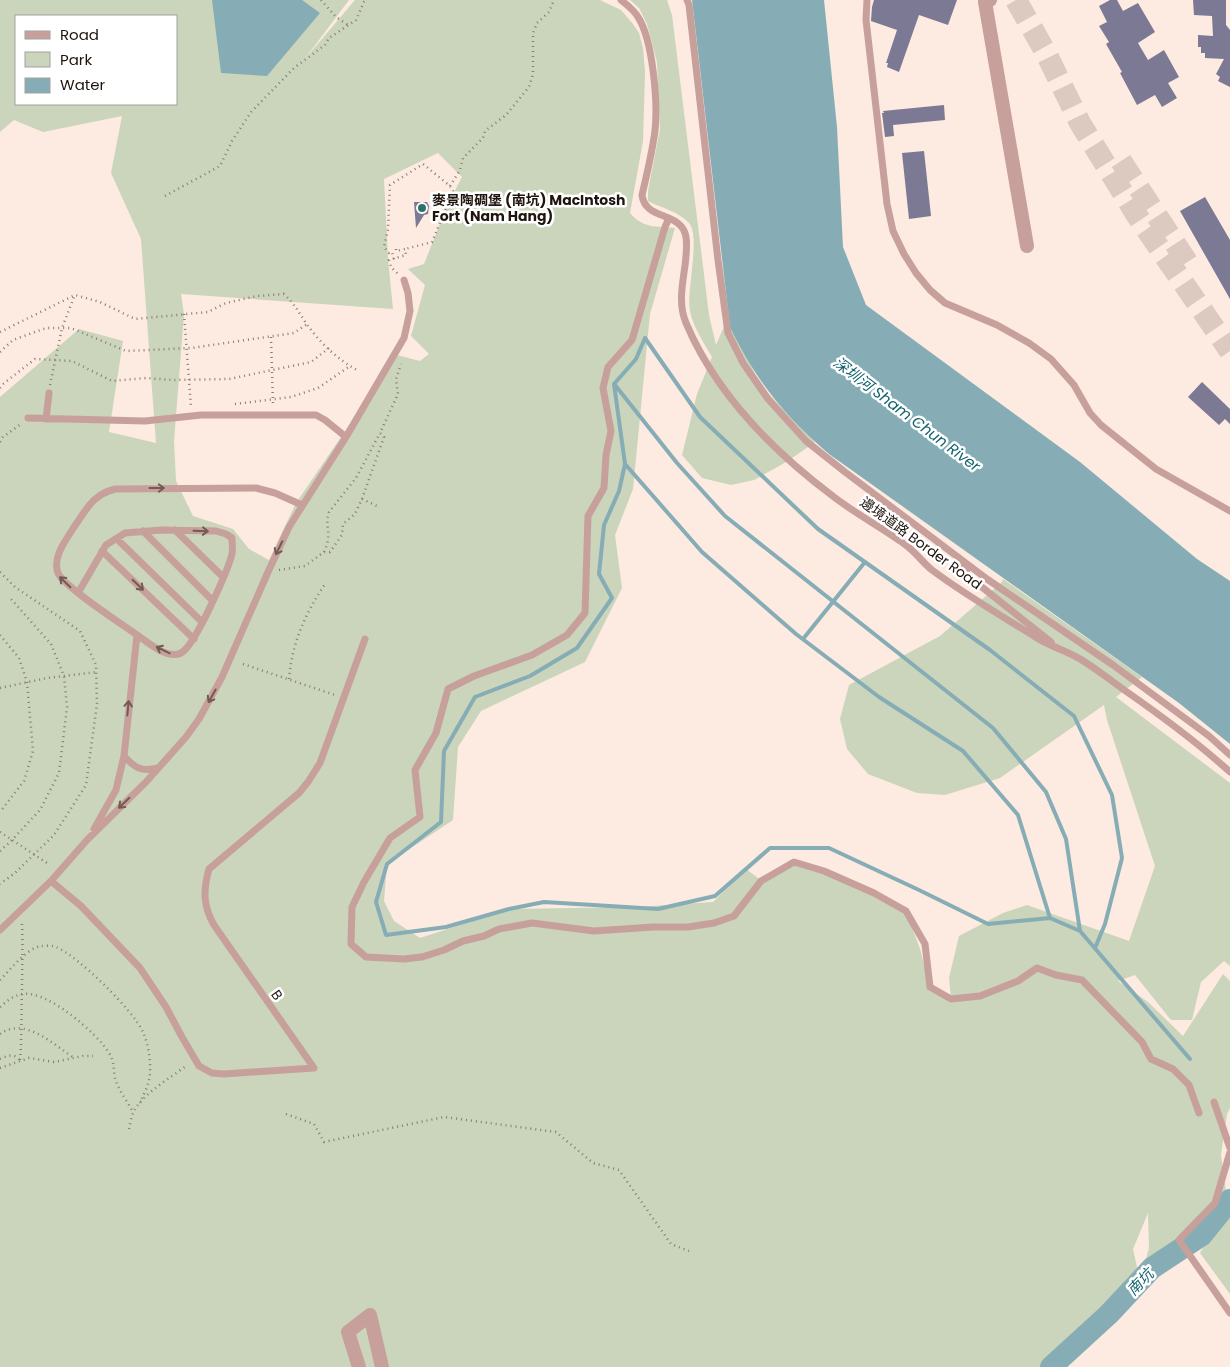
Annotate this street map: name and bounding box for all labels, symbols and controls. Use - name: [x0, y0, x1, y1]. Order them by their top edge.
- legend: [15, 15, 178, 105]
- text: Road: [60, 24, 99, 45]
- text: Park: [60, 49, 92, 70]
- text: Water: [60, 74, 106, 95]
- place label: 麥景陶碉堡 (南坑) MacIntosh Fort (Nam Hang): [432, 190, 626, 226]
- marker: 麥景陶碉堡 (南坑) MacIntosh Fort (Nam Hang): [416, 202, 428, 214]
- water label: 深圳河 Sham Chun River: [829, 352, 985, 476]
- one-way arrow: [148, 483, 165, 493]
- street label: 邊境道路 Border Road: [856, 492, 986, 594]
- one-way arrow: [192, 526, 209, 536]
- one-way arrow: [274, 540, 283, 555]
- one-way arrow: [60, 576, 72, 588]
- one-way arrow: [131, 579, 144, 591]
- one-way arrow: [156, 645, 171, 655]
- one-way arrow: [207, 688, 217, 703]
- one-way arrow: [123, 700, 133, 716]
- one-way arrow: [118, 797, 130, 809]
- street label: B: [266, 986, 288, 1004]
- water label: 南坑: [1122, 1262, 1159, 1300]

